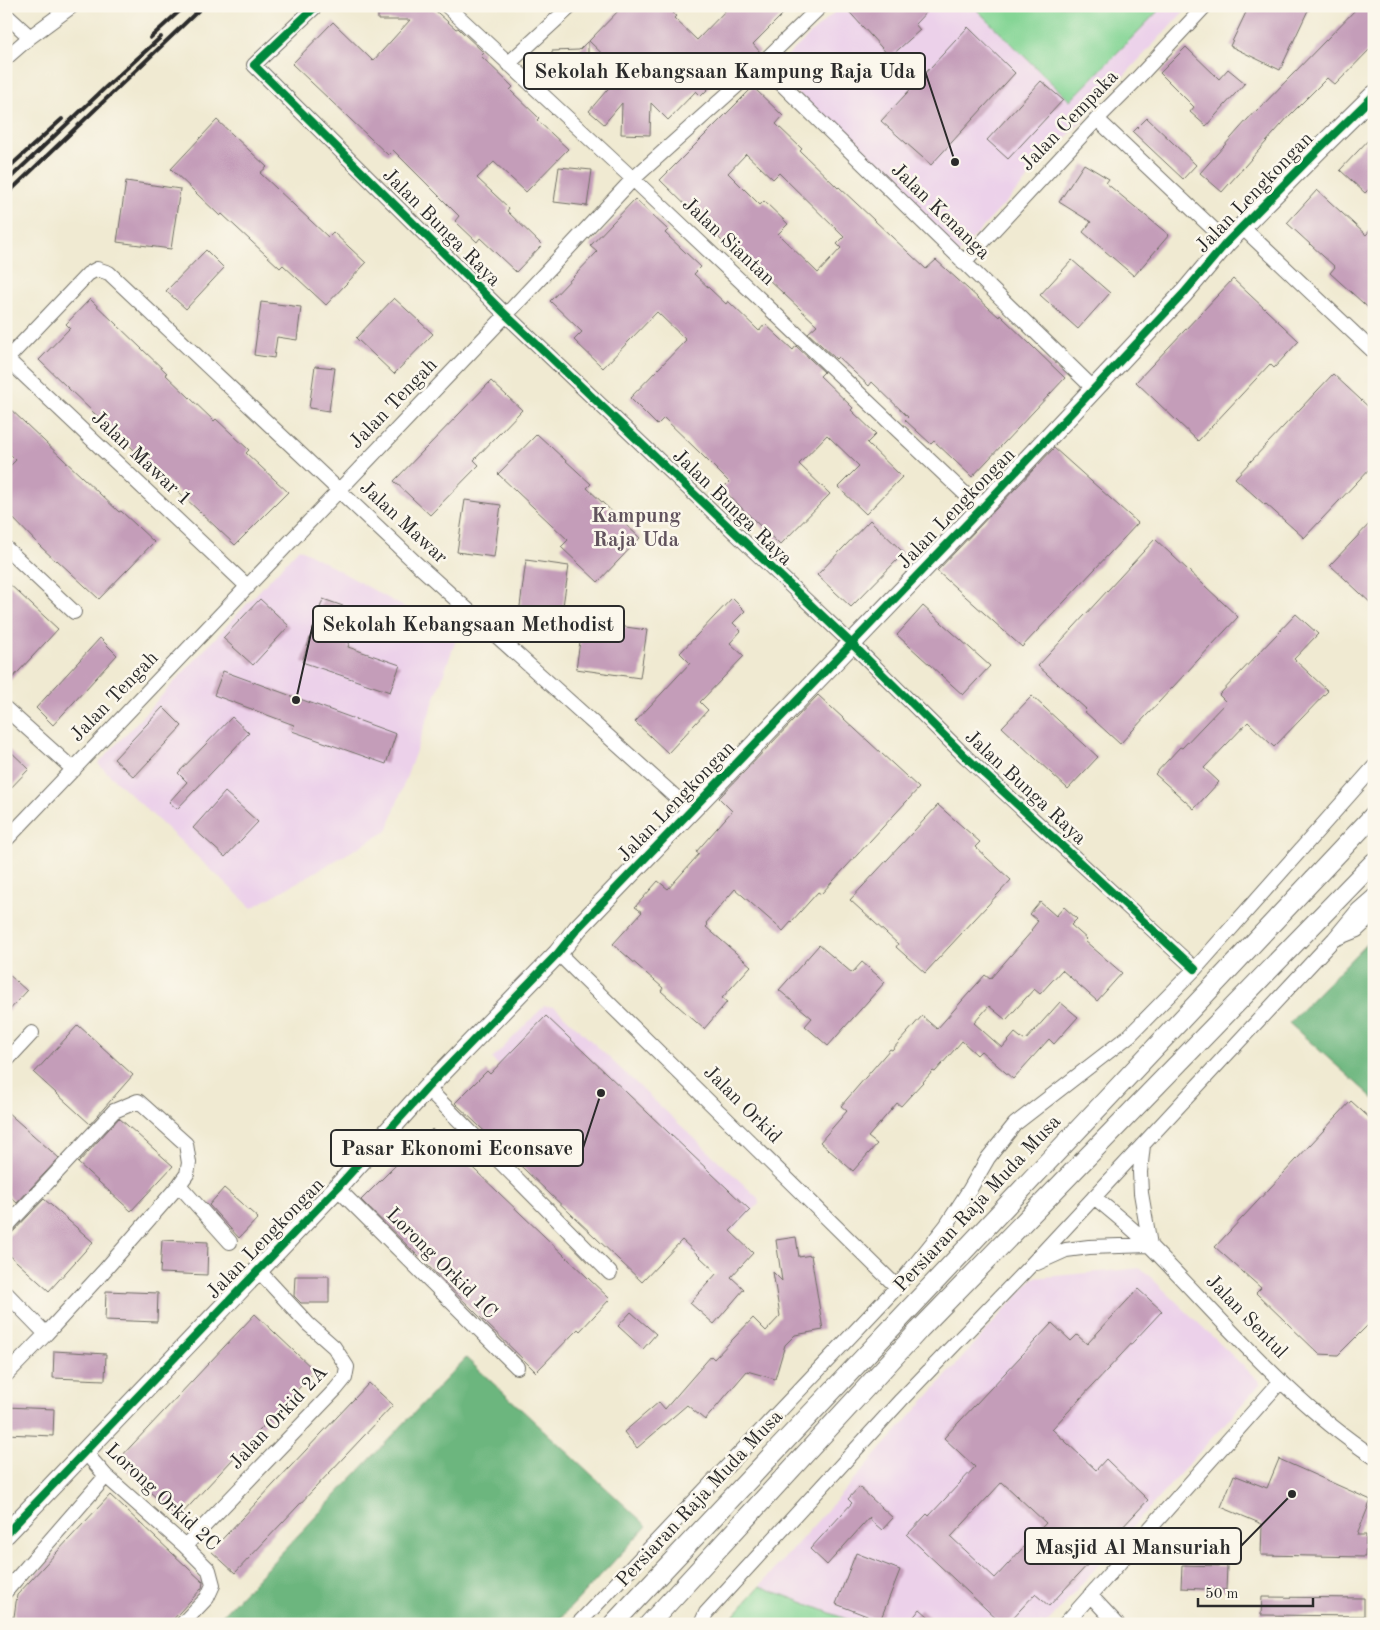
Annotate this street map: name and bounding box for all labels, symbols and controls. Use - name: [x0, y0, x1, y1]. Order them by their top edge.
- callout: Sekolah Kebangsaan Kampung Raja Uda: [524, 53, 925, 89]
- text: Sekolah Kebangsaan Kampung Raja Uda: [534, 62, 916, 83]
- street label: Jalan Cempaka: [1017, 67, 1123, 175]
- street label: Jalan Lengkongan: [1193, 129, 1318, 257]
- street label: Jalan Kenanga: [887, 160, 993, 264]
- street label: Jalan Bunga Raya: [378, 165, 504, 291]
- street label: Jalan Siantan: [678, 194, 778, 290]
- street label: Jalan Tengah: [346, 355, 442, 453]
- street label: Jalan Mawar 1: [87, 408, 195, 510]
- street label: Jalan Lengkongan: [895, 445, 1020, 573]
- street label: Jalan Bunga Raya: [668, 446, 796, 570]
- street label: Jalan Mawar: [355, 478, 451, 568]
- district label: Kampung Raja Uda: [591, 506, 681, 551]
- callout: Sekolah Kebangsaan Methodist: [313, 606, 624, 642]
- text: Sekolah Kebangsaan Methodist: [322, 615, 614, 636]
- street label: Jalan Tengah: [67, 648, 163, 746]
- street label: Jalan Bunga Raya: [961, 727, 1090, 849]
- street label: Jalan Lengkongan: [615, 738, 740, 866]
- street label: Jalan Orkid: [699, 1062, 785, 1148]
- street label: Persiaran Raja Muda Musa: [891, 1112, 1065, 1296]
- callout: Pasar Ekonomi Econsave: [331, 1130, 583, 1166]
- text: Pasar Ekonomi Econsave: [341, 1139, 573, 1160]
- street label: Jalan Lengkongan: [204, 1175, 329, 1303]
- street label: Lorong Orkid 1C: [382, 1205, 500, 1323]
- street label: Jalan Sentul: [1201, 1271, 1291, 1363]
- street label: Jalan Orkid 2A: [226, 1362, 332, 1474]
- street label: Persiaran Raja Muda Musa: [613, 1407, 787, 1591]
- street label: Lorong Orkid 2C: [101, 1440, 223, 1556]
- callout: Masjid Al Mansuriah: [1025, 1528, 1241, 1564]
- text: Masjid Al Mansuriah: [1035, 1538, 1231, 1559]
- scale bar: [1198, 1575, 1312, 1607]
- text: 50 m: [1205, 1587, 1239, 1602]

